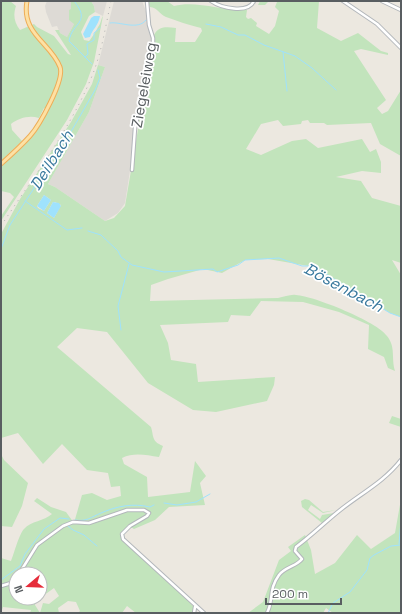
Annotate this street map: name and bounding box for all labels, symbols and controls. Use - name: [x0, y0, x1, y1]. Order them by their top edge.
- street label: Ziegeleiweg: [127, 41, 160, 129]
- water label: Deilbach: [25, 125, 79, 194]
- water label: Bösenbach: [300, 258, 388, 318]
- north arrow: [8, 566, 48, 606]
- scale bar: [266, 580, 341, 606]
- text: N: [11, 583, 26, 595]
- text: 200 m: [272, 586, 308, 602]

